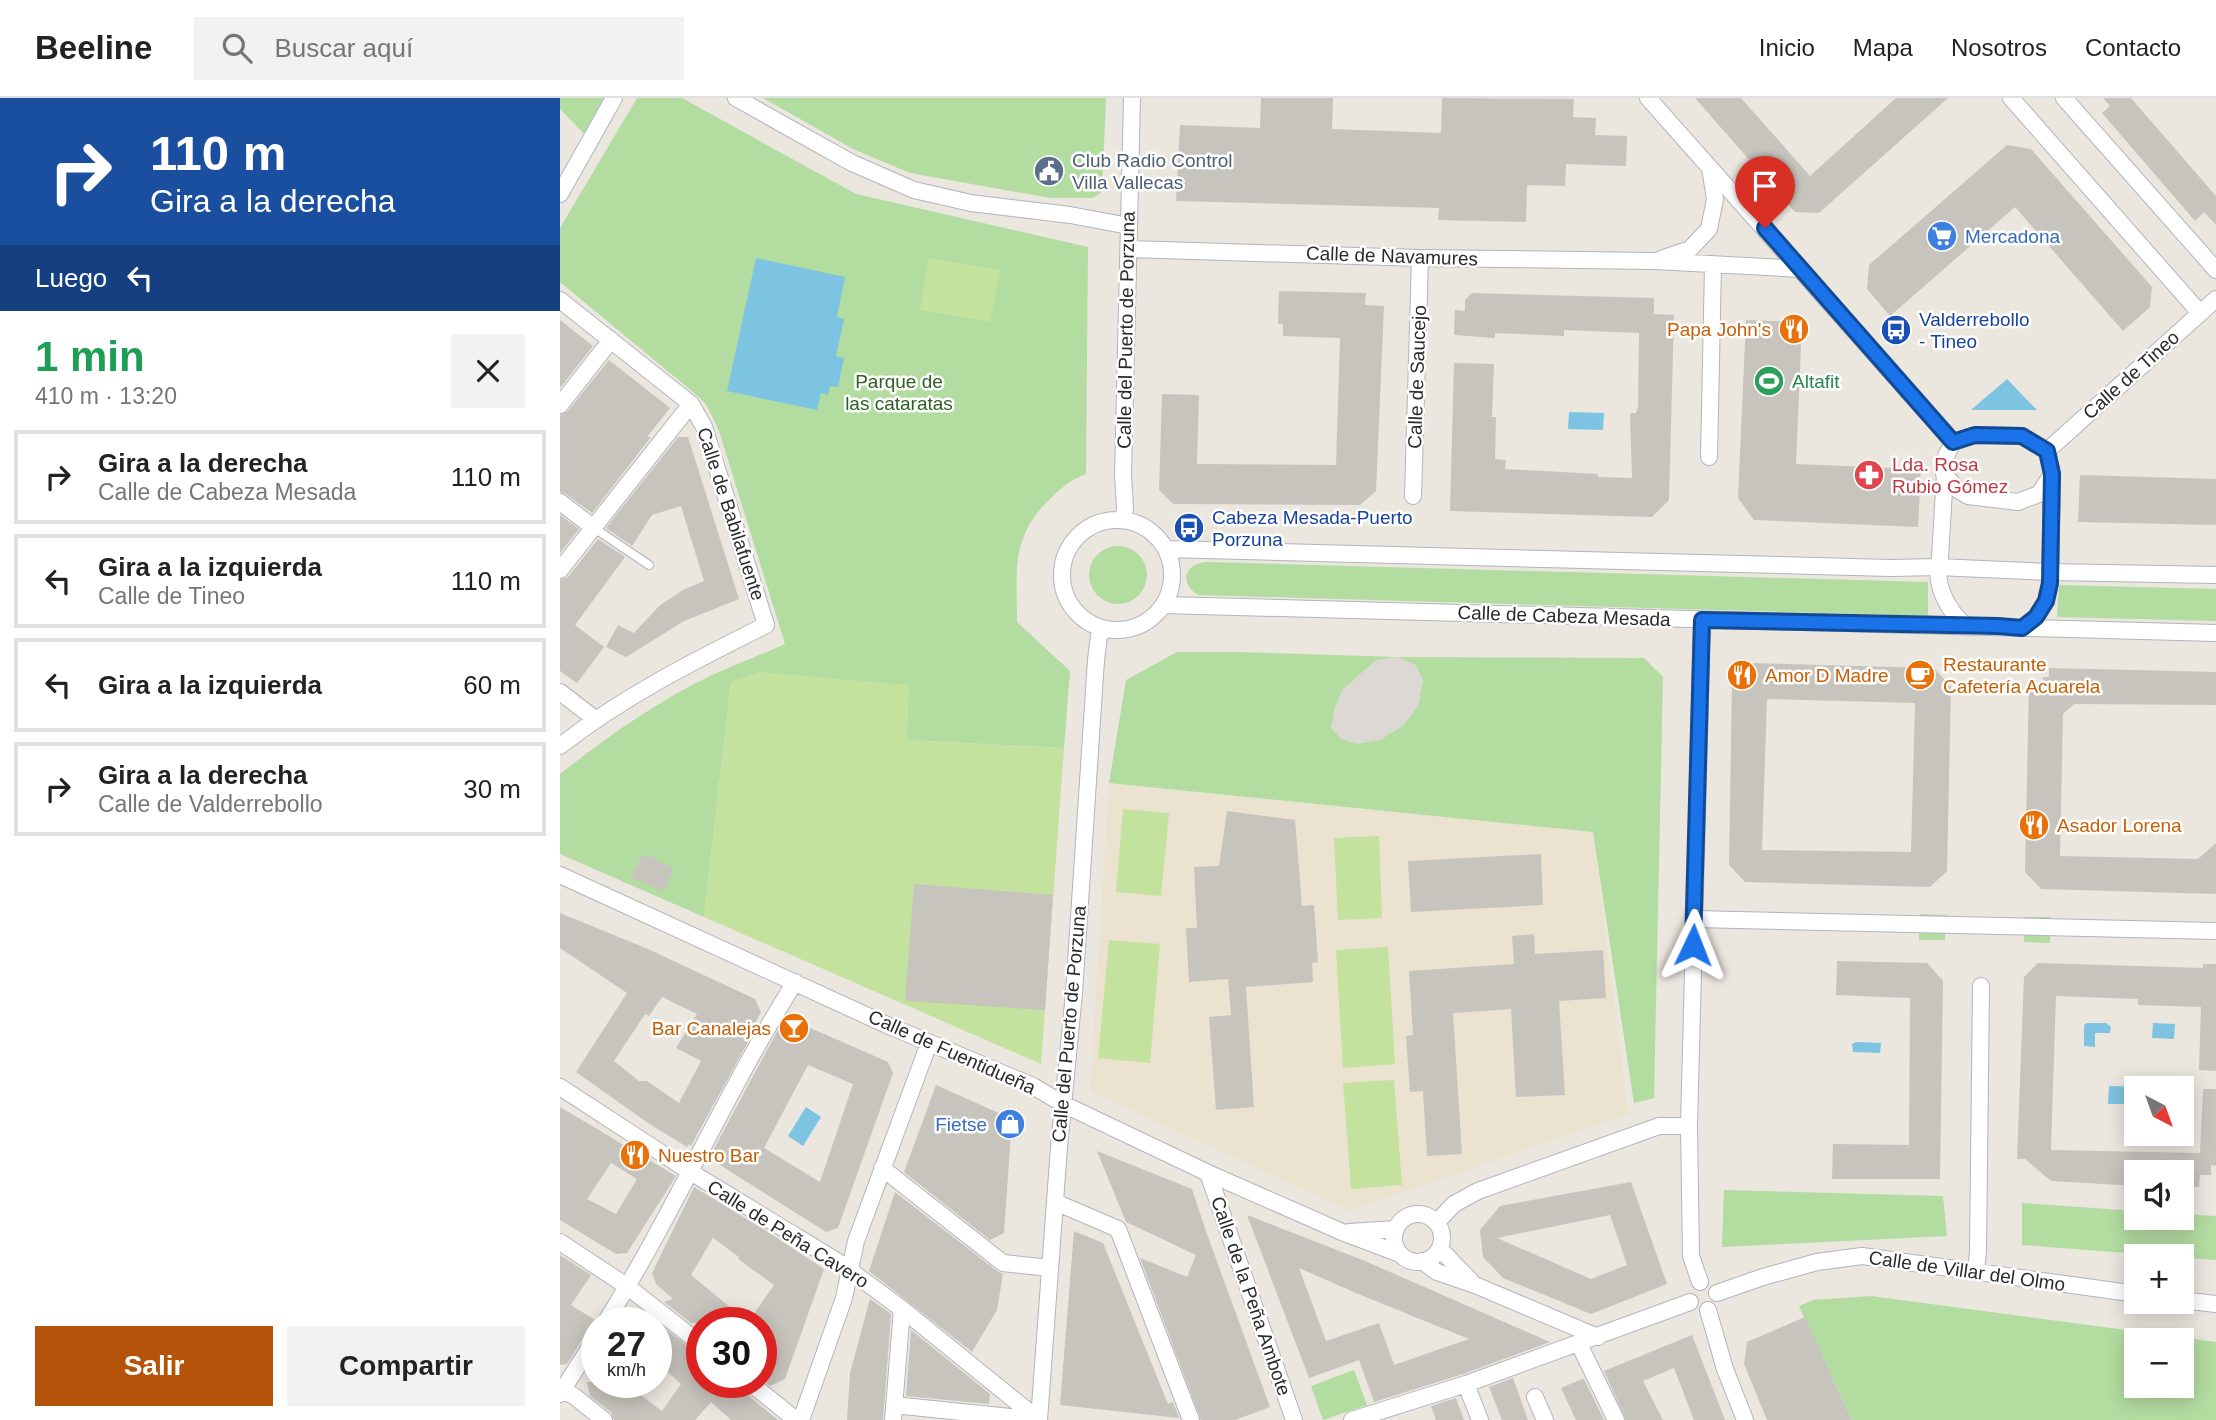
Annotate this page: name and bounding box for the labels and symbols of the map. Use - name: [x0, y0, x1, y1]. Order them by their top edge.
- place label: Club Radio Control Villa Vallecas: [1072, 150, 1233, 193]
- public building icon: Club Radio Control Villa Vallecas: [1032, 154, 1066, 188]
- pin: [1735, 156, 1795, 228]
- street label: Calle del Puerto de Porzuna: [1113, 211, 1139, 449]
- supermarket icon: Mercadona: [1925, 219, 1959, 253]
- place label: Mercadona: [1965, 226, 2060, 247]
- street label: Calle de Navamures: [1306, 243, 1478, 269]
- street label: Calle de Saucejo: [1404, 305, 1430, 449]
- place label: Valderrebollo - Tineo: [1919, 309, 2030, 352]
- restaurant icon: Papa John's: [1777, 312, 1811, 346]
- bus stop icon: Valderrebollo - Tineo: [1879, 313, 1913, 347]
- place label: Papa John's: [1667, 319, 1771, 340]
- street label: Calle de Tineo: [2079, 327, 2183, 423]
- sports icon: Altafit: [1752, 364, 1786, 398]
- park label: Parque de las cataratas: [845, 371, 953, 414]
- place label: Altafit: [1792, 371, 1840, 392]
- street label: Calle de Babilafuente: [693, 425, 769, 603]
- place label: Lda. Rosa Rubio Gómez: [1892, 454, 2008, 497]
- pharmacy icon: Lda. Rosa Rubio Gómez: [1852, 458, 1886, 492]
- place label: Cabeza Mesada-Puerto Porzuna: [1212, 507, 1413, 550]
- bus stop icon: Cabeza Mesada-Puerto Porzuna: [1172, 511, 1206, 545]
- street label: Calle de Cabeza Mesada: [1457, 602, 1671, 630]
- place label: Restaurante Cafetería Acuarela: [1943, 654, 2101, 697]
- restaurant icon: Amor D Madre: [1725, 658, 1759, 692]
- cafe icon: Restaurante Cafetería Acuarela: [1903, 658, 1937, 692]
- place label: Amor D Madre: [1765, 665, 1889, 686]
- restaurant icon: Asador Lorena: [2017, 808, 2051, 842]
- place label: Asador Lorena: [2057, 815, 2182, 836]
- street label: Calle del Puerto de Porzuna: [1048, 904, 1090, 1143]
- position arrow: [1656, 908, 1730, 982]
- street label: Calle de Fuentidueña: [865, 1006, 1039, 1099]
- bar icon: Bar Canalejas: [777, 1011, 811, 1045]
- place label: Bar Canalejas: [652, 1018, 771, 1039]
- north arrow: [2124, 1076, 2194, 1146]
- shop icon: Fietse: [993, 1107, 1027, 1141]
- place label: Fietse: [935, 1114, 987, 1135]
- restaurant icon: Nuestro Bar: [618, 1138, 652, 1172]
- place label: Nuestro Bar: [658, 1145, 760, 1166]
- street label: Calle de Peña Cavero: [704, 1176, 872, 1292]
- street label: Calle de la Peña Ambote: [1207, 1194, 1295, 1398]
- street label: Calle de Villar del Olmo: [1867, 1247, 2067, 1295]
- speed limit sign: 30: [686, 1307, 777, 1398]

